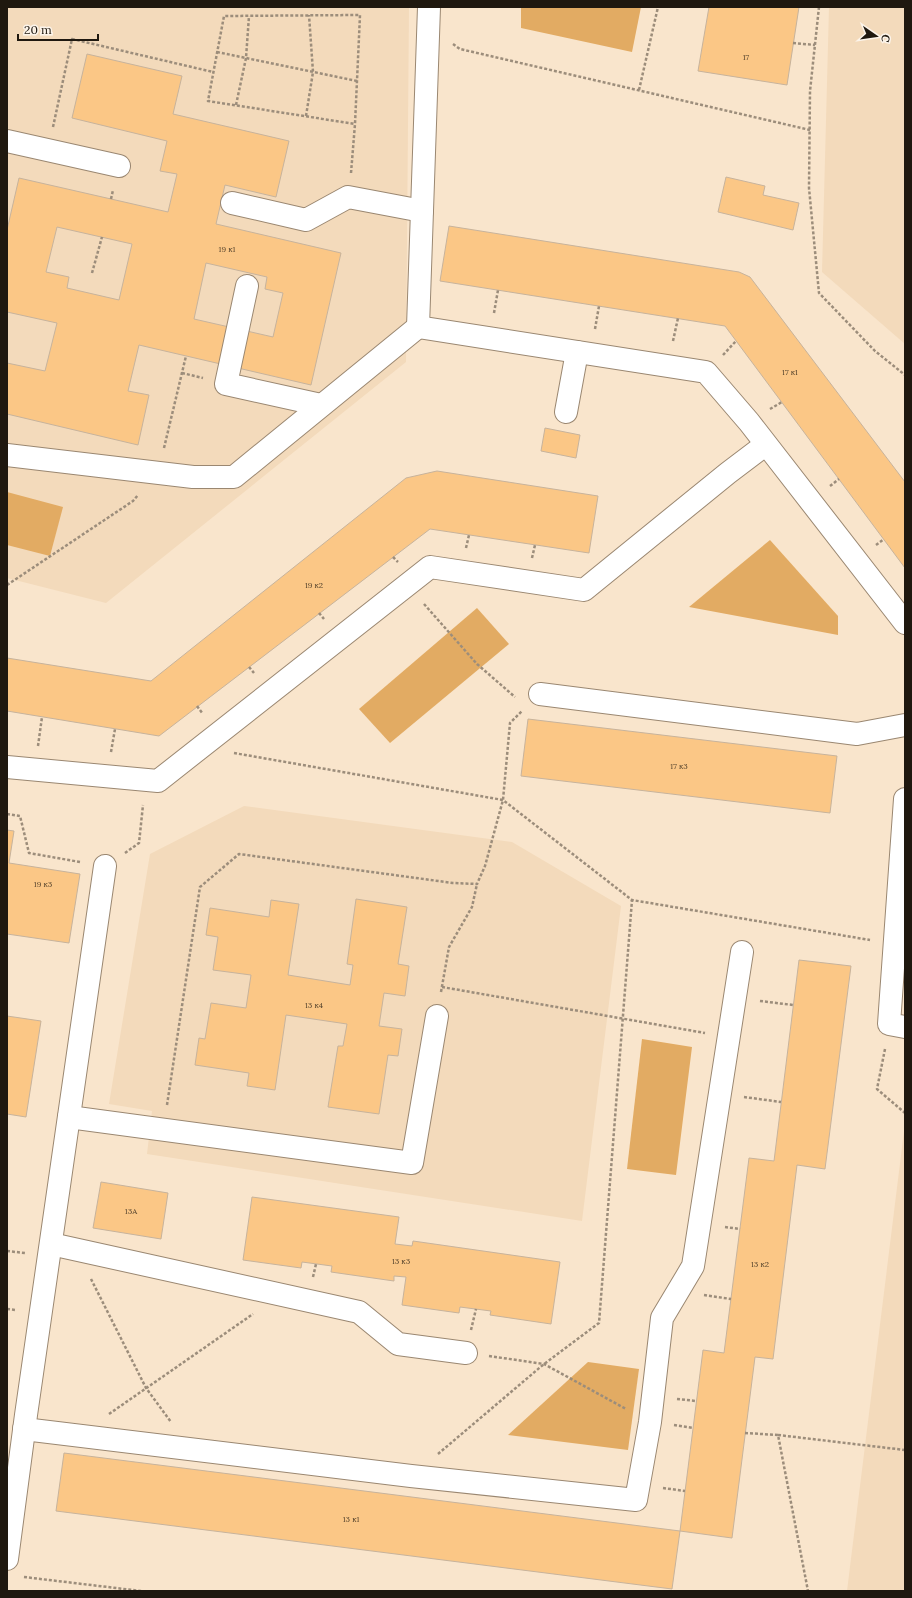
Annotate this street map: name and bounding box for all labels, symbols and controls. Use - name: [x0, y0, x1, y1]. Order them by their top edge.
- scale bar: [18, 16, 98, 42]
- north arrow: [856, 16, 896, 56]
- text: 20 m: [24, 22, 52, 37]
- text: С: [878, 33, 893, 44]
- house number: 17: [743, 52, 750, 62]
- house number: 19 к1: [219, 244, 236, 254]
- house number: 17 к1: [782, 367, 798, 377]
- house number: 19 к2: [305, 580, 323, 590]
- house number: 17 к3: [670, 761, 688, 771]
- house number: 19 к3: [34, 879, 53, 889]
- house number: 13 к4: [305, 1000, 324, 1010]
- house number: 13А: [125, 1206, 138, 1216]
- house number: 13 к3: [392, 1256, 411, 1266]
- house number: 13 к2: [751, 1259, 769, 1269]
- house number: 13 к1: [343, 1514, 359, 1524]

